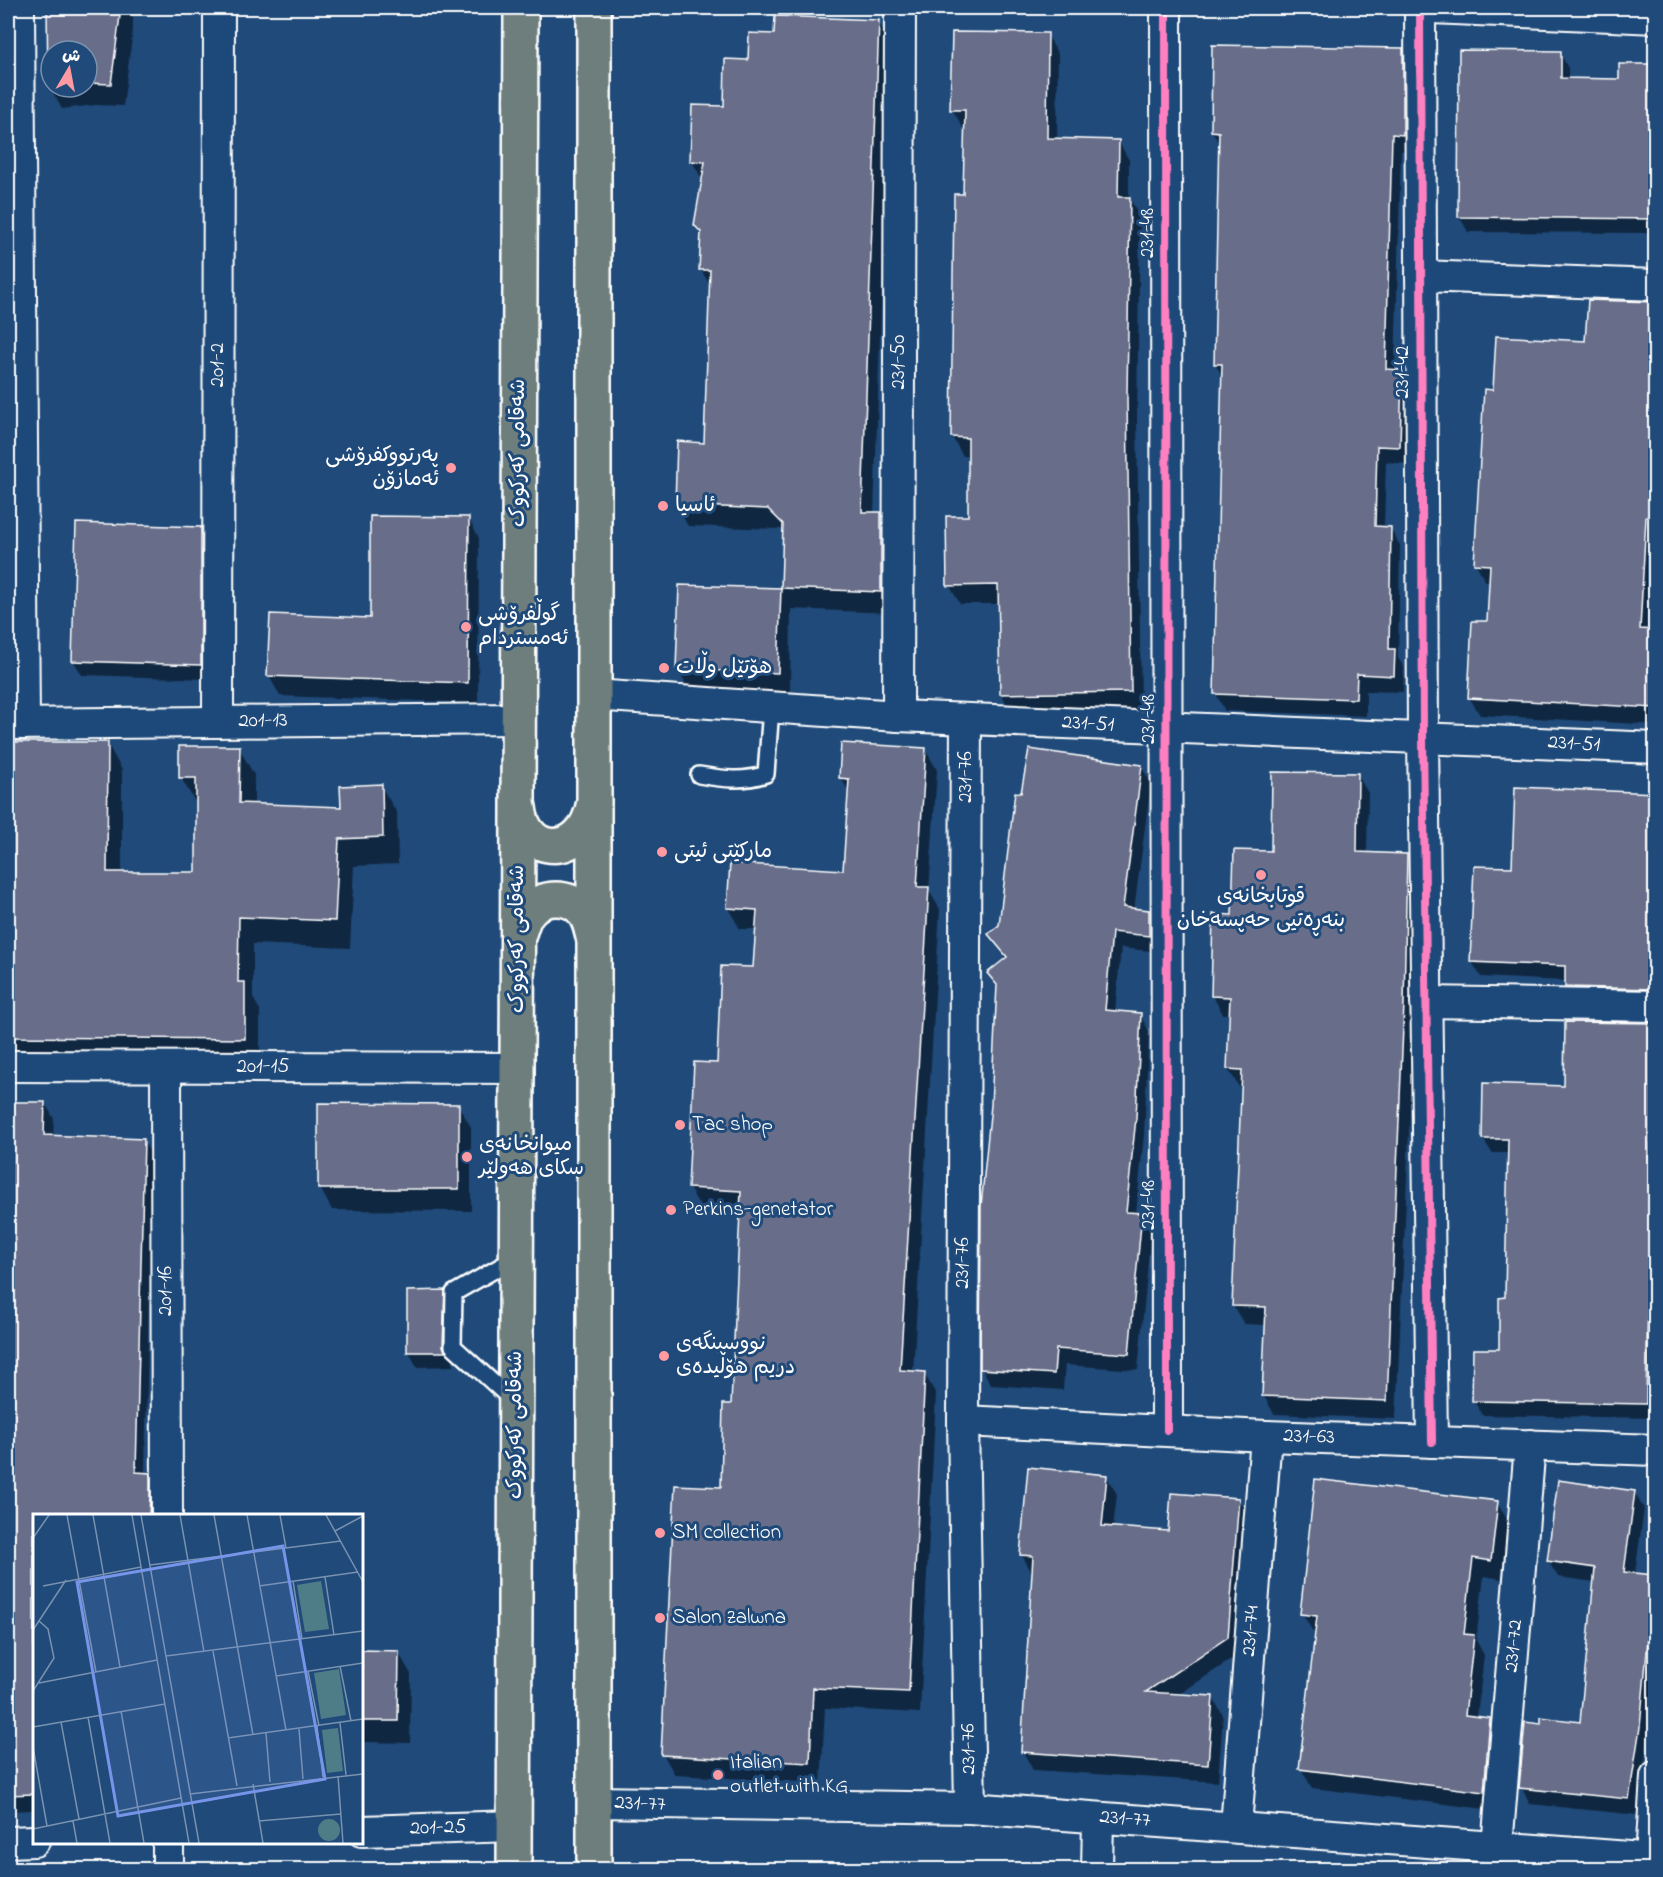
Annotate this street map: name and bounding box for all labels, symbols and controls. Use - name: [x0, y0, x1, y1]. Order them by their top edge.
- north arrow: [39, 39, 99, 99]
- text: ش: [61, 43, 82, 70]
- street label: 231-48: [1133, 208, 1163, 258]
- street label: 231-50: [884, 335, 914, 389]
- street label: 201-2: [203, 343, 233, 387]
- street label: 231-42: [1388, 346, 1418, 398]
- street label: شەقامی کەرکووک: [504, 379, 534, 527]
- place label: پەرتووکفرۆشی ئەمازۆن: [325, 441, 439, 495]
- marker: پەرتووکفرۆشی ئەمازۆن: [444, 461, 458, 475]
- place label: ئاسیا: [675, 491, 715, 521]
- marker: ئاسیا: [656, 499, 670, 513]
- place label: گوڵفرۆشی ئەمستردام: [478, 598, 568, 654]
- marker: گوڵفرۆشی ئەمستردام: [459, 620, 473, 634]
- place label: هۆتێل وڵات: [676, 650, 772, 683]
- marker: هۆتێل وڵات: [657, 661, 671, 675]
- street label: 231-48: [1134, 694, 1164, 744]
- street label: 201-13: [238, 706, 288, 736]
- street label: 231-51: [1061, 708, 1115, 740]
- street label: 231-51: [1547, 728, 1601, 760]
- street label: 231-76: [951, 751, 981, 803]
- place label: مارکێتی ئیتی: [674, 837, 772, 867]
- marker: مارکێتی ئیتی: [655, 845, 669, 859]
- street label: شەقامی کەرکووک: [503, 865, 533, 1013]
- marker: قوتابخانەی بنەڕەتیی حەپسەخان: [1254, 868, 1268, 882]
- place label: قوتابخانەی بنەڕەتیی حەپسەخان: [1177, 882, 1345, 936]
- street label: 201-15: [237, 1052, 289, 1082]
- place label: Tac shop: [692, 1110, 773, 1140]
- marker: Tac shop: [673, 1118, 687, 1132]
- place label: میوانخانەی سکای هەولێر: [477, 1130, 584, 1184]
- marker: میوانخانەی سکای هەولێر: [460, 1150, 474, 1164]
- street label: 231-48: [1134, 1180, 1164, 1230]
- place label: Perkins-genetator: [683, 1195, 834, 1227]
- marker: Perkins-genetator: [664, 1203, 678, 1217]
- street label: 231-76: [948, 1237, 978, 1289]
- street label: 201-16: [151, 1266, 181, 1316]
- place label: نووسینگەی دریم هۆڵیدەی: [676, 1329, 795, 1383]
- marker: نووسینگەی دریم هۆڵیدەی: [657, 1349, 671, 1363]
- street label: شەقامی کەرکووک: [501, 1351, 531, 1499]
- street label: 231-63: [1283, 1421, 1335, 1453]
- inset map: [33, 1514, 363, 1844]
- place label: SM collection: [672, 1518, 781, 1548]
- marker: SM collection: [653, 1526, 667, 1540]
- place label: Salon zalwna: [672, 1603, 786, 1633]
- street label: 231-74: [1234, 1604, 1268, 1657]
- marker: Salon zalwna: [653, 1611, 667, 1625]
- street label: 231-72: [1497, 1618, 1531, 1674]
- street label: 231-76: [954, 1723, 984, 1775]
- place label: Italian outlet with KG: [730, 1748, 848, 1802]
- marker: Italian outlet with KG: [711, 1768, 725, 1782]
- street label: 231-77: [614, 1788, 666, 1820]
- street label: 231-77: [1099, 1802, 1152, 1836]
- street label: 201-25: [409, 1812, 467, 1844]

